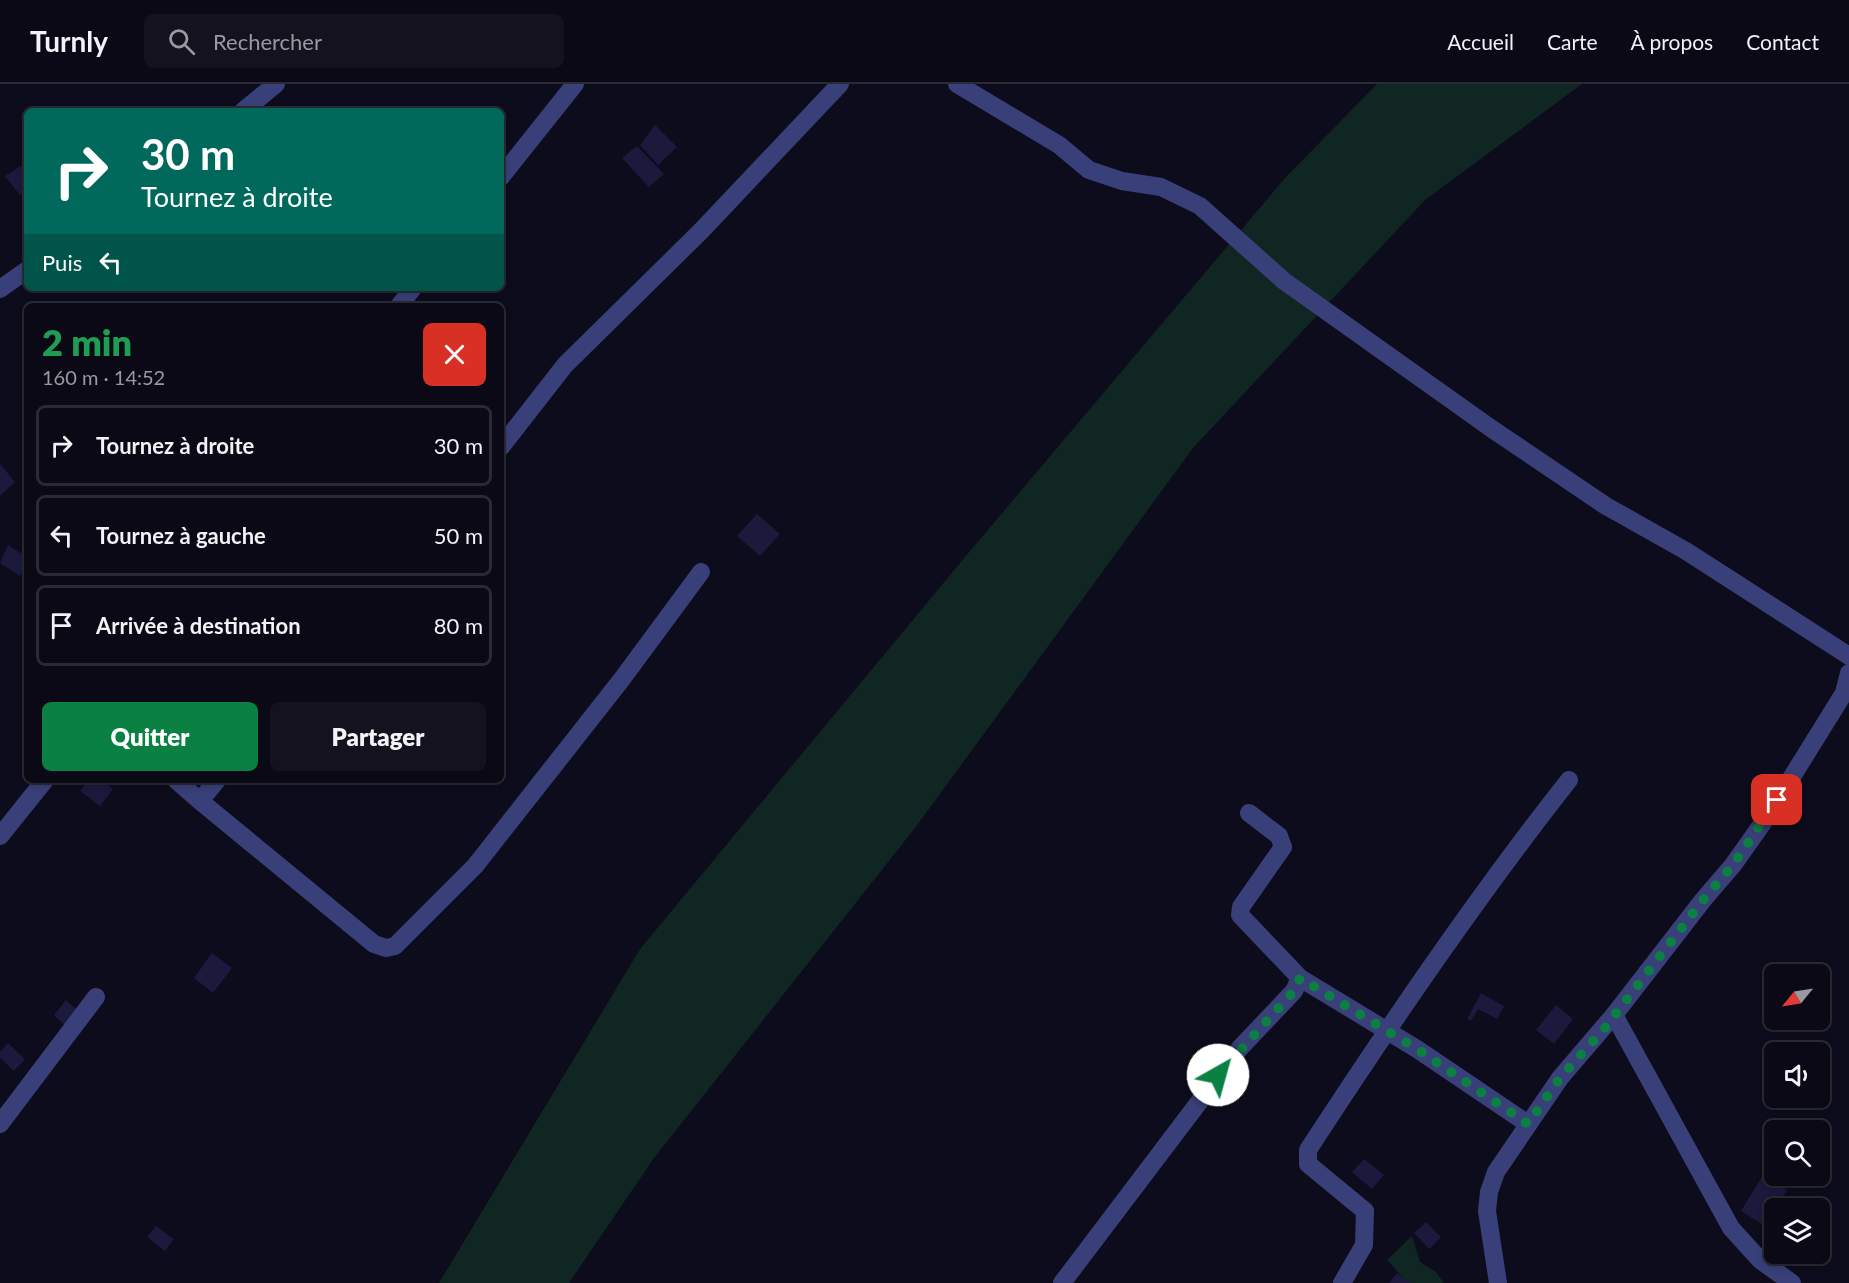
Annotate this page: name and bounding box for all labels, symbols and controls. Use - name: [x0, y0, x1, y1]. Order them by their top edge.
- search box: [144, 14, 564, 68]
- text: Turnly: [30, 24, 108, 58]
- icon: search: [165, 25, 198, 58]
- text: Rechercher: [213, 28, 322, 55]
- text: Accueil: [1447, 29, 1514, 54]
- text: Carte: [1547, 29, 1598, 54]
- text: À propos: [1631, 29, 1713, 54]
- text: Contact: [1746, 29, 1819, 54]
- text: 30 m: [141, 129, 235, 179]
- icon: right: [42, 132, 120, 210]
- text: Tournez à droite: [141, 180, 333, 213]
- icon: left: [94, 246, 127, 279]
- text: Puis: [42, 249, 82, 276]
- text: 2 min: [42, 320, 132, 364]
- button: close: [423, 323, 486, 386]
- text: 160 m · 14:52: [42, 365, 165, 389]
- icon: right: [45, 429, 78, 462]
- text: Tournez à droite: [96, 432, 254, 459]
- text: 30 m: [434, 432, 483, 459]
- icon: left: [45, 519, 78, 552]
- text: Tournez à gauche: [96, 522, 266, 549]
- text: 50 m: [434, 522, 483, 549]
- icon: arrive: [45, 609, 78, 642]
- text: Arrivée à destination: [96, 612, 301, 639]
- text: 80 m: [434, 612, 483, 639]
- button: Quitter: [42, 702, 258, 771]
- button: Partager: [270, 702, 486, 771]
- pin: [1751, 774, 1802, 825]
- icon: arrive: [1760, 783, 1793, 816]
- north arrow: [1764, 964, 1830, 1030]
- map controls: [1764, 964, 1830, 1264]
- button: sound: [1764, 1042, 1830, 1108]
- position arrow: [1186, 1043, 1250, 1107]
- button: search: [1764, 1120, 1830, 1186]
- button: layers: [1764, 1198, 1830, 1264]

